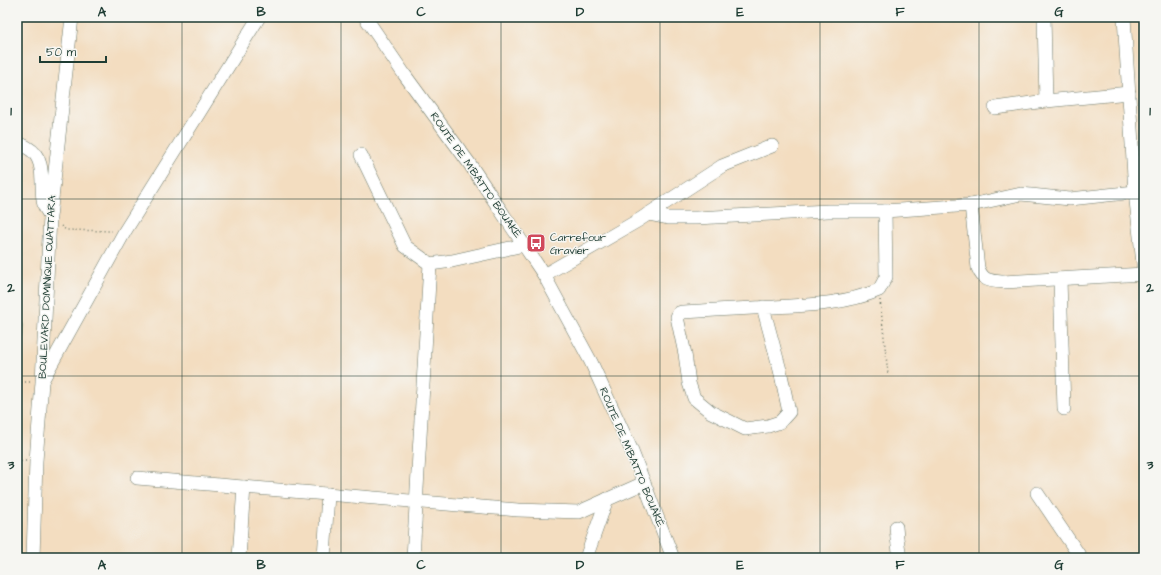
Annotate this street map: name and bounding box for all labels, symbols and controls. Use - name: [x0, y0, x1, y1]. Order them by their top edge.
- text: A: [98, 3, 107, 21]
- text: B: [256, 3, 266, 21]
- text: C: [416, 3, 426, 21]
- text: D: [576, 3, 585, 21]
- text: E: [736, 3, 744, 21]
- text: F: [895, 3, 905, 21]
- text: G: [1054, 3, 1064, 21]
- scale bar: [40, 38, 106, 64]
- text: 50 m: [46, 44, 77, 61]
- text: 1: [10, 102, 12, 120]
- text: 1: [1149, 102, 1151, 120]
- street label: ROUTE DE M'BATTO BOUAKÉ: [427, 109, 525, 241]
- street label: BOULEVARD DOMINIQUE OUATTARA: [35, 195, 59, 379]
- place label: Carrefour Gravier: [550, 230, 606, 258]
- bus stop icon: Carrefour Gravier: [525, 232, 547, 254]
- text: 2: [6, 279, 15, 297]
- text: 2: [1145, 279, 1154, 297]
- street label: ROUTE DE M'BATTO BOUAKÉ: [596, 385, 668, 529]
- text: 3: [7, 456, 15, 474]
- text: 3: [1146, 456, 1154, 474]
- text: A: [98, 556, 107, 574]
- text: B: [256, 556, 266, 574]
- text: C: [416, 556, 426, 574]
- text: D: [576, 556, 585, 574]
- text: E: [736, 556, 744, 574]
- text: F: [895, 556, 905, 574]
- text: G: [1054, 556, 1064, 574]

